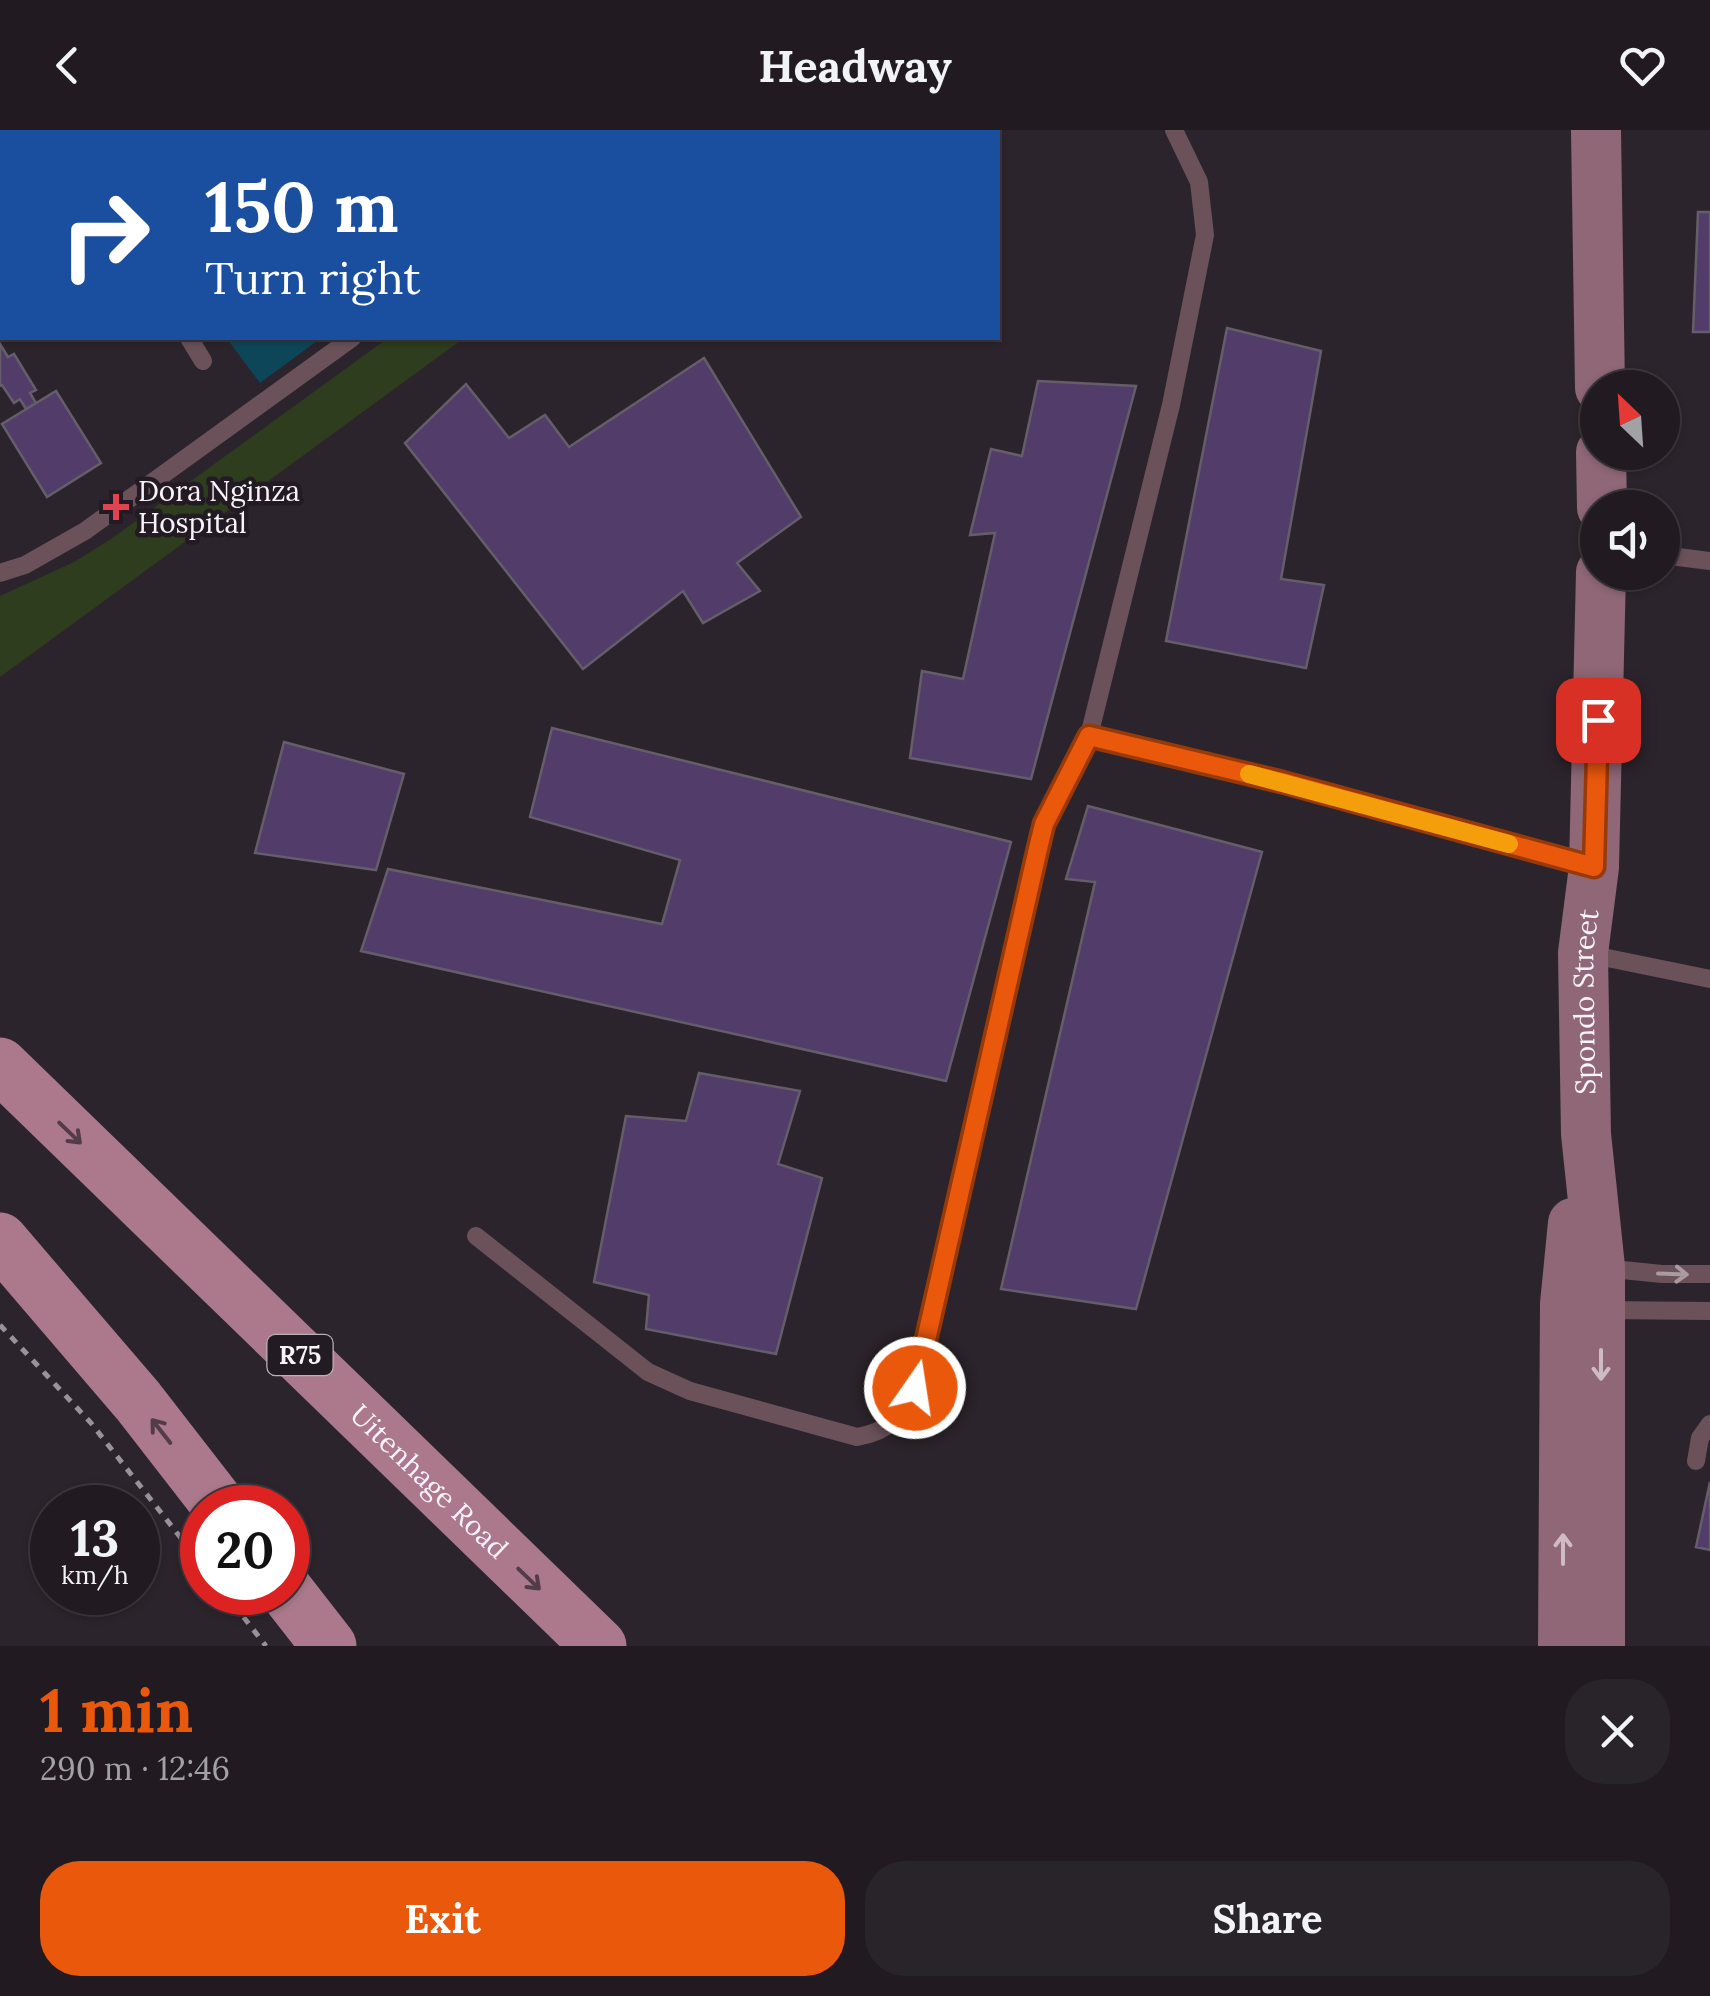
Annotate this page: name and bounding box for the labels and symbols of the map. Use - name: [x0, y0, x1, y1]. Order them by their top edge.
- north arrow: [1580, 370, 1680, 470]
- place label: Dora Nginza Hospital: [138, 473, 300, 541]
- marker: Dora Nginza Hospital: [103, 494, 129, 520]
- pin: [1556, 678, 1641, 763]
- street label: Spondo Street: [1565, 907, 1606, 1095]
- one-way arrow: [58, 1121, 82, 1145]
- one-way arrow: [1657, 1264, 1689, 1283]
- road number: R75: [268, 1335, 332, 1375]
- position arrow: [863, 1336, 967, 1440]
- one-way arrow: [1592, 1348, 1610, 1380]
- street label: Uitenhage Road: [343, 1397, 516, 1566]
- one-way arrow: [150, 1418, 172, 1444]
- speed limit sign: 20: [180, 1485, 310, 1615]
- one-way arrow: [1554, 1533, 1572, 1566]
- one-way arrow: [517, 1567, 541, 1591]

